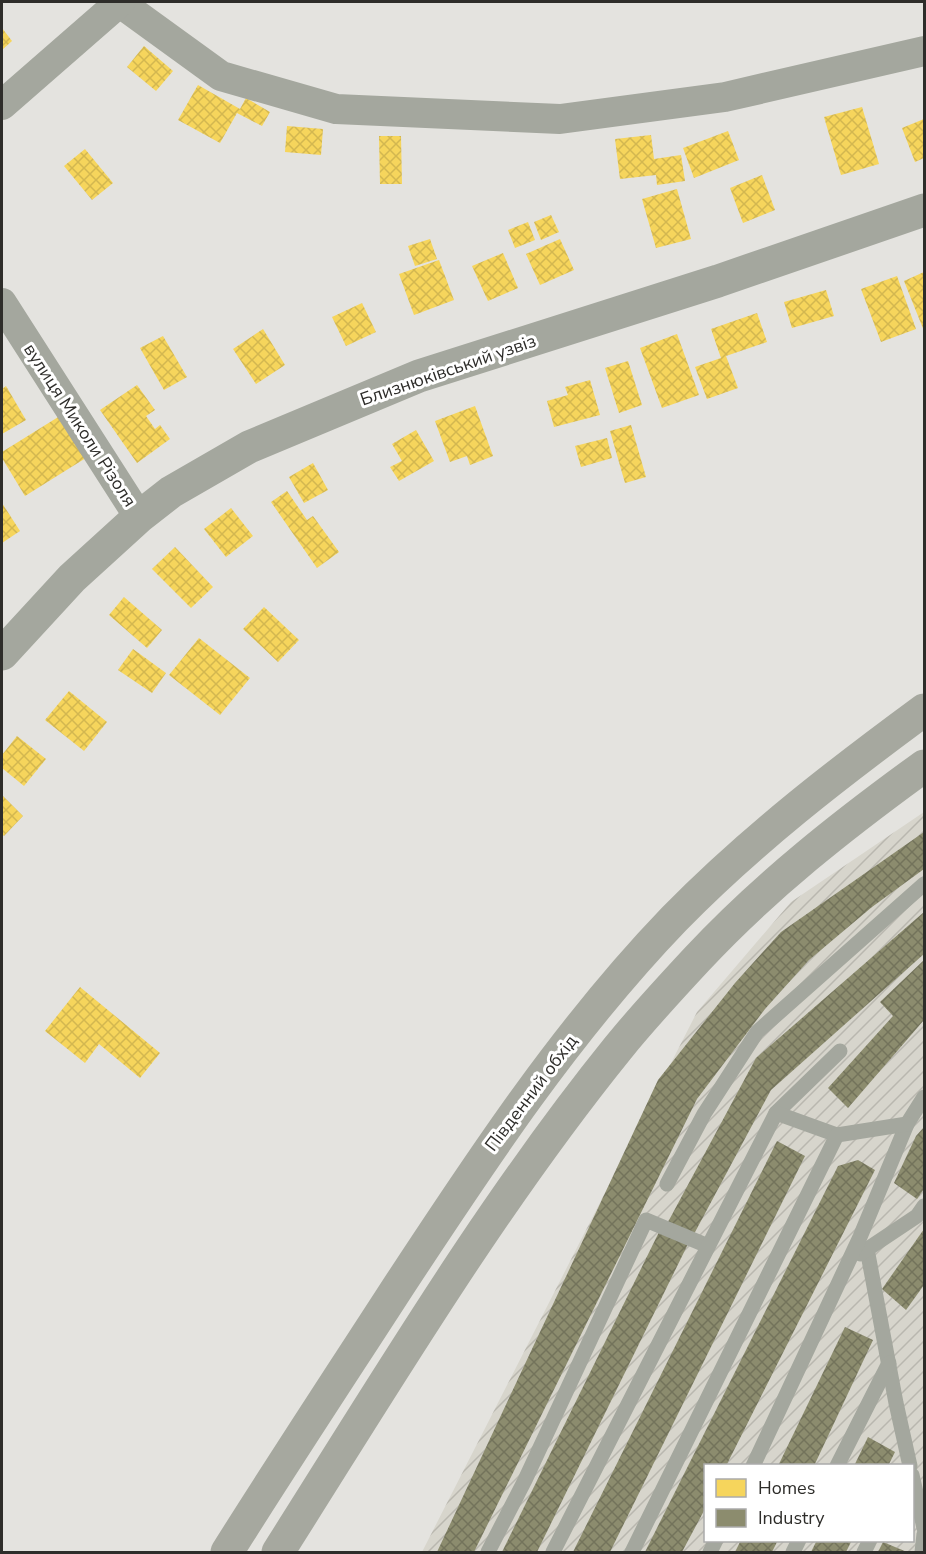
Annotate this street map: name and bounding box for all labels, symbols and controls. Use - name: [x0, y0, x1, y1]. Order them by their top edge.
- street label: Близнюківський узвіз: [357, 329, 539, 411]
- street label: вулиця Миколи Різоля: [18, 339, 142, 511]
- street label: Південний обхід: [479, 1030, 583, 1156]
- legend: [704, 1464, 914, 1542]
- text: Homes: [758, 1476, 815, 1500]
- text: Industry: [758, 1506, 825, 1530]

